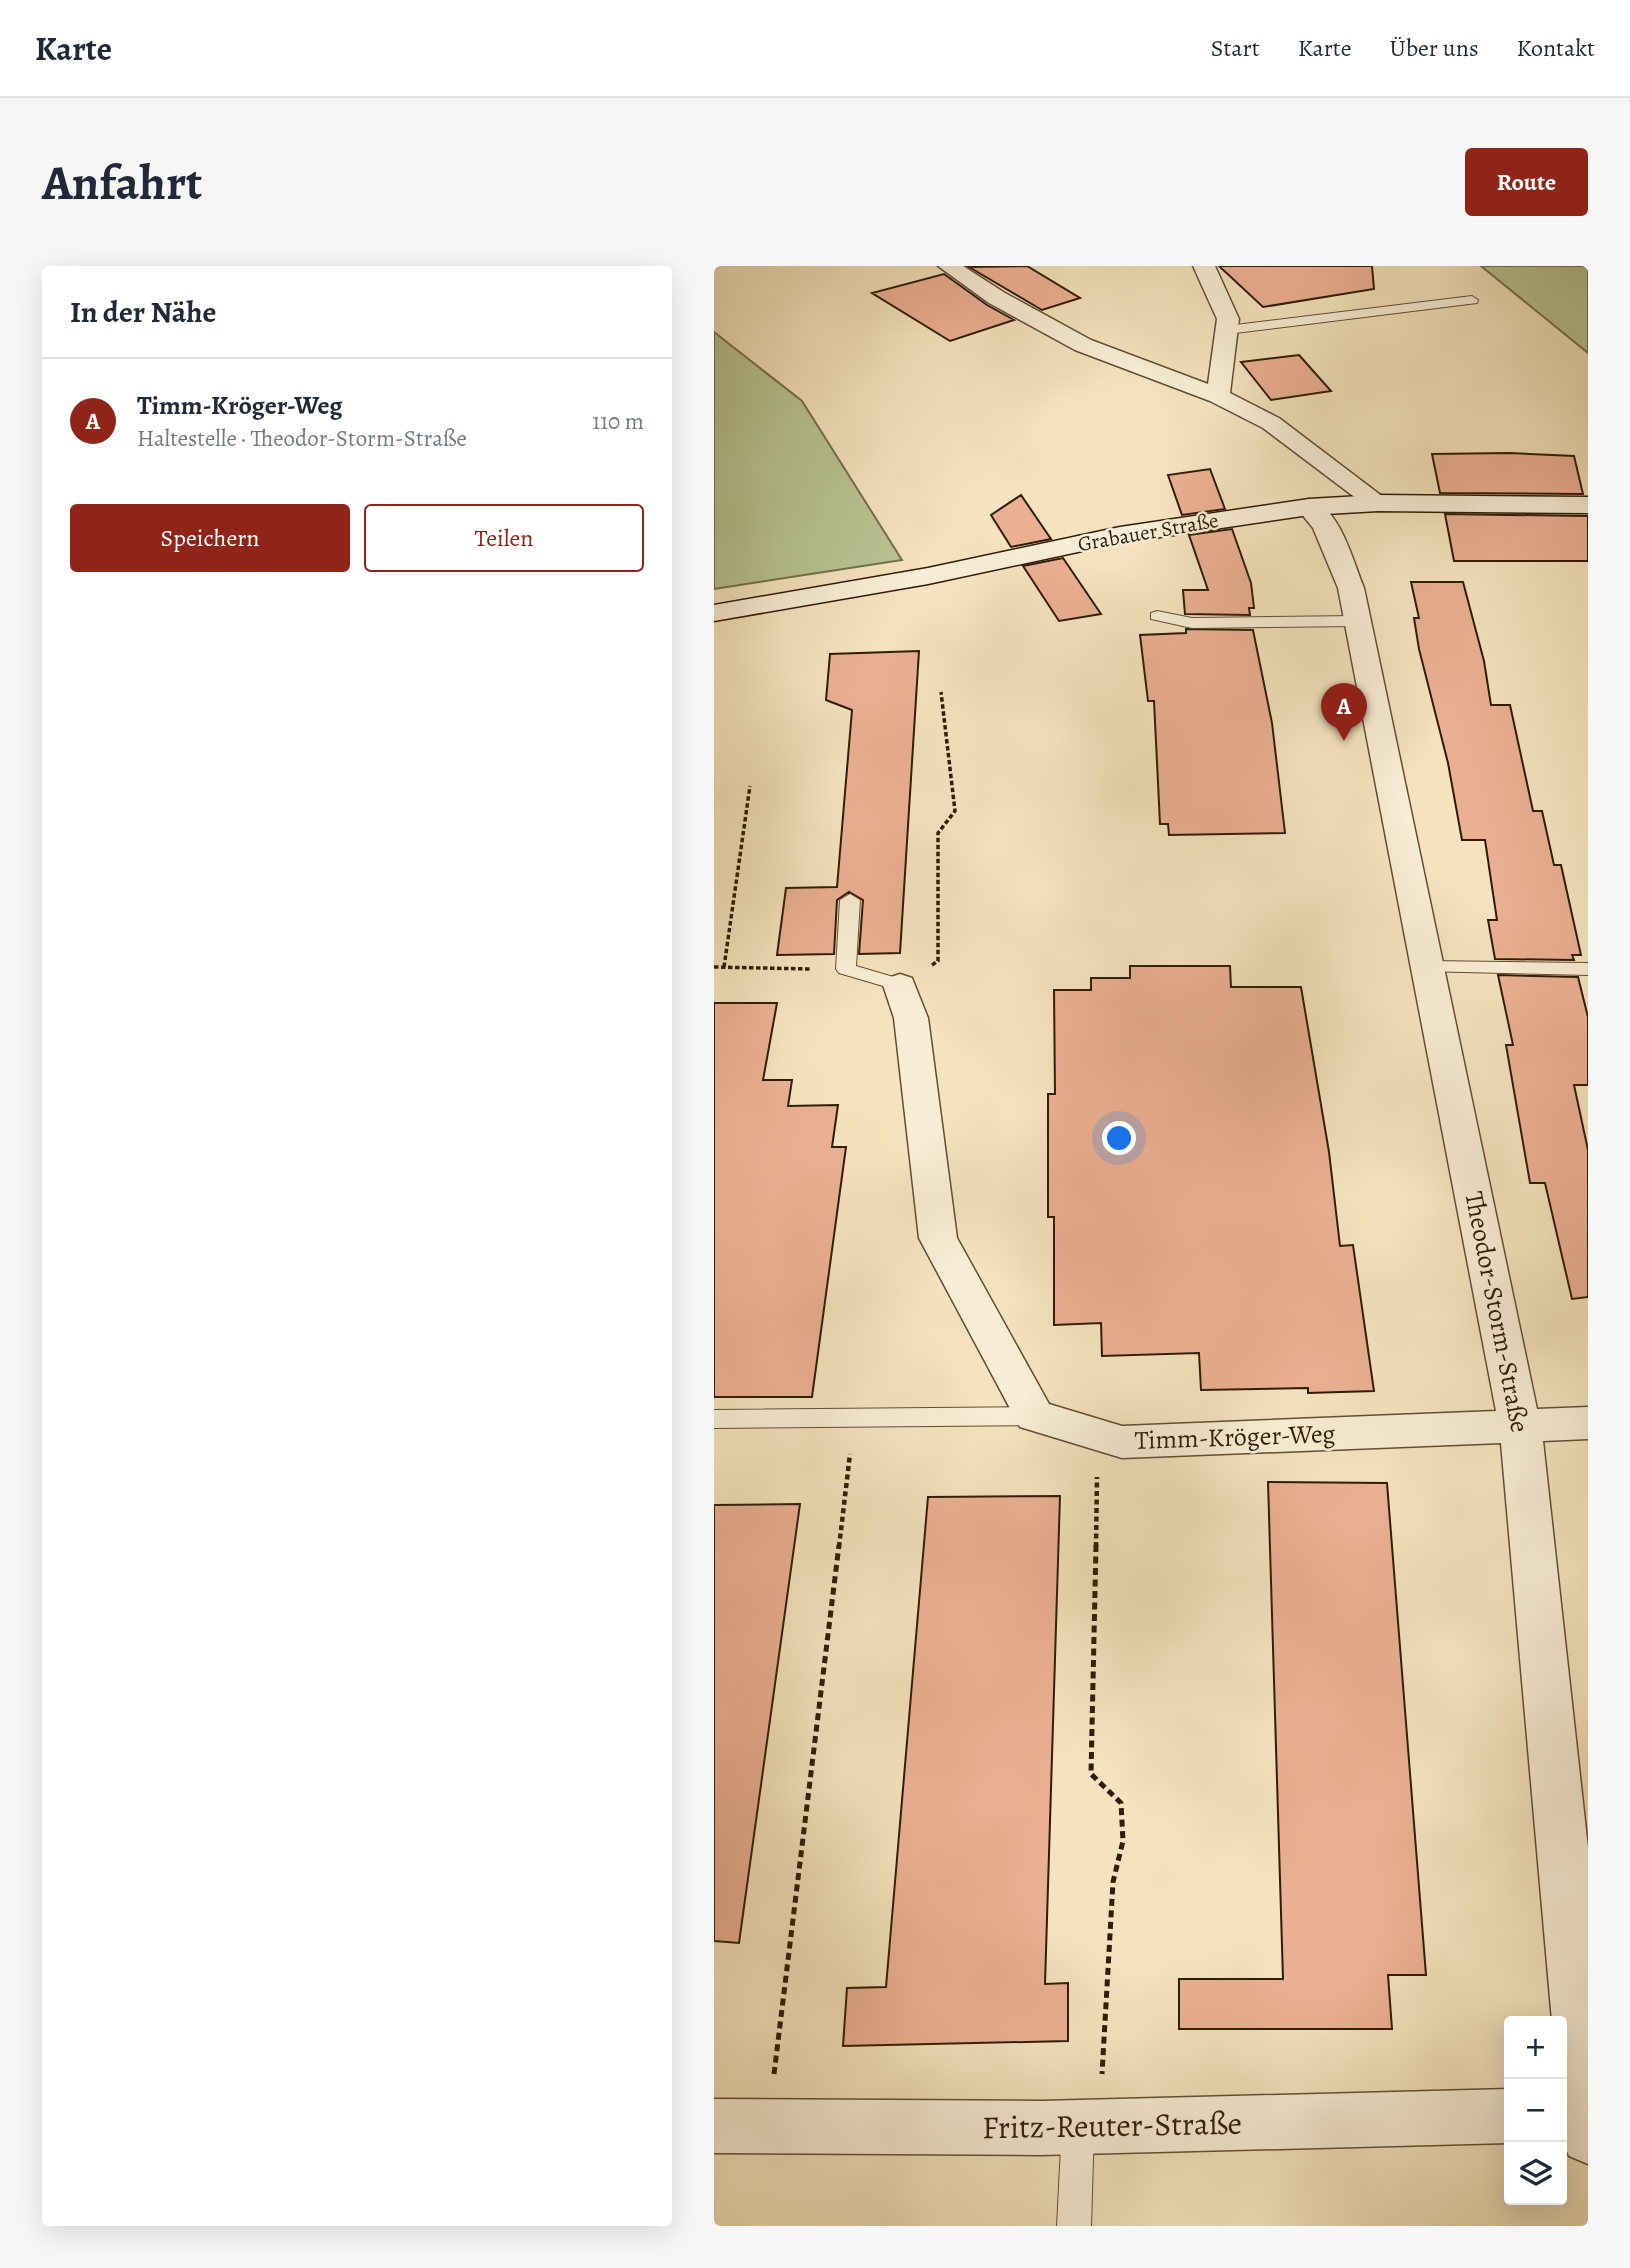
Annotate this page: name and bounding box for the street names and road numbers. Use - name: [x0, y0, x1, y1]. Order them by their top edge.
- street label: Grabauer Straße: [1076, 506, 1220, 558]
- street label: Theodor-Storm-Straße: [1456, 1189, 1538, 1435]
- street label: Timm-Kröger-Weg: [1134, 1416, 1336, 1458]
- street label: Fritz-Reuter-Straße: [982, 2101, 1242, 2149]

